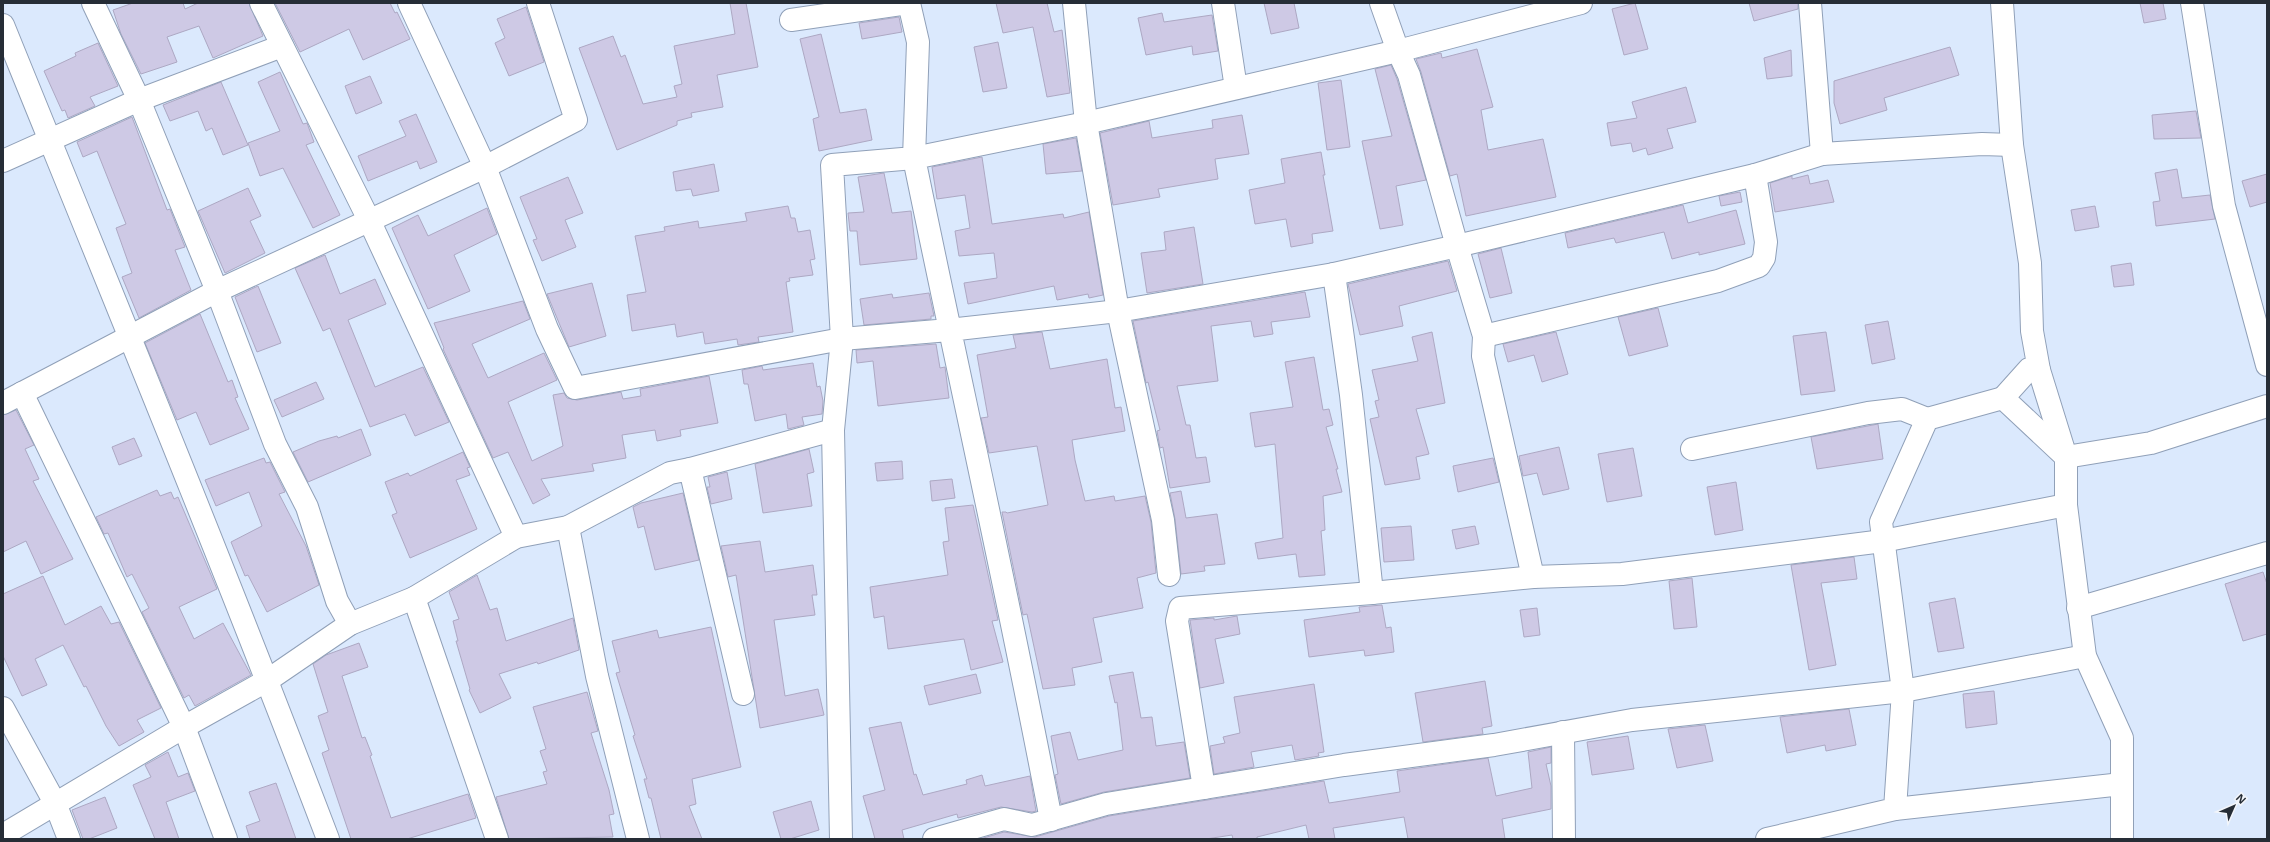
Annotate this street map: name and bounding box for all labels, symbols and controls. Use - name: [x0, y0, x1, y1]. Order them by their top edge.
- north arrow: [2214, 786, 2254, 826]
- text: N: [2233, 790, 2250, 807]

